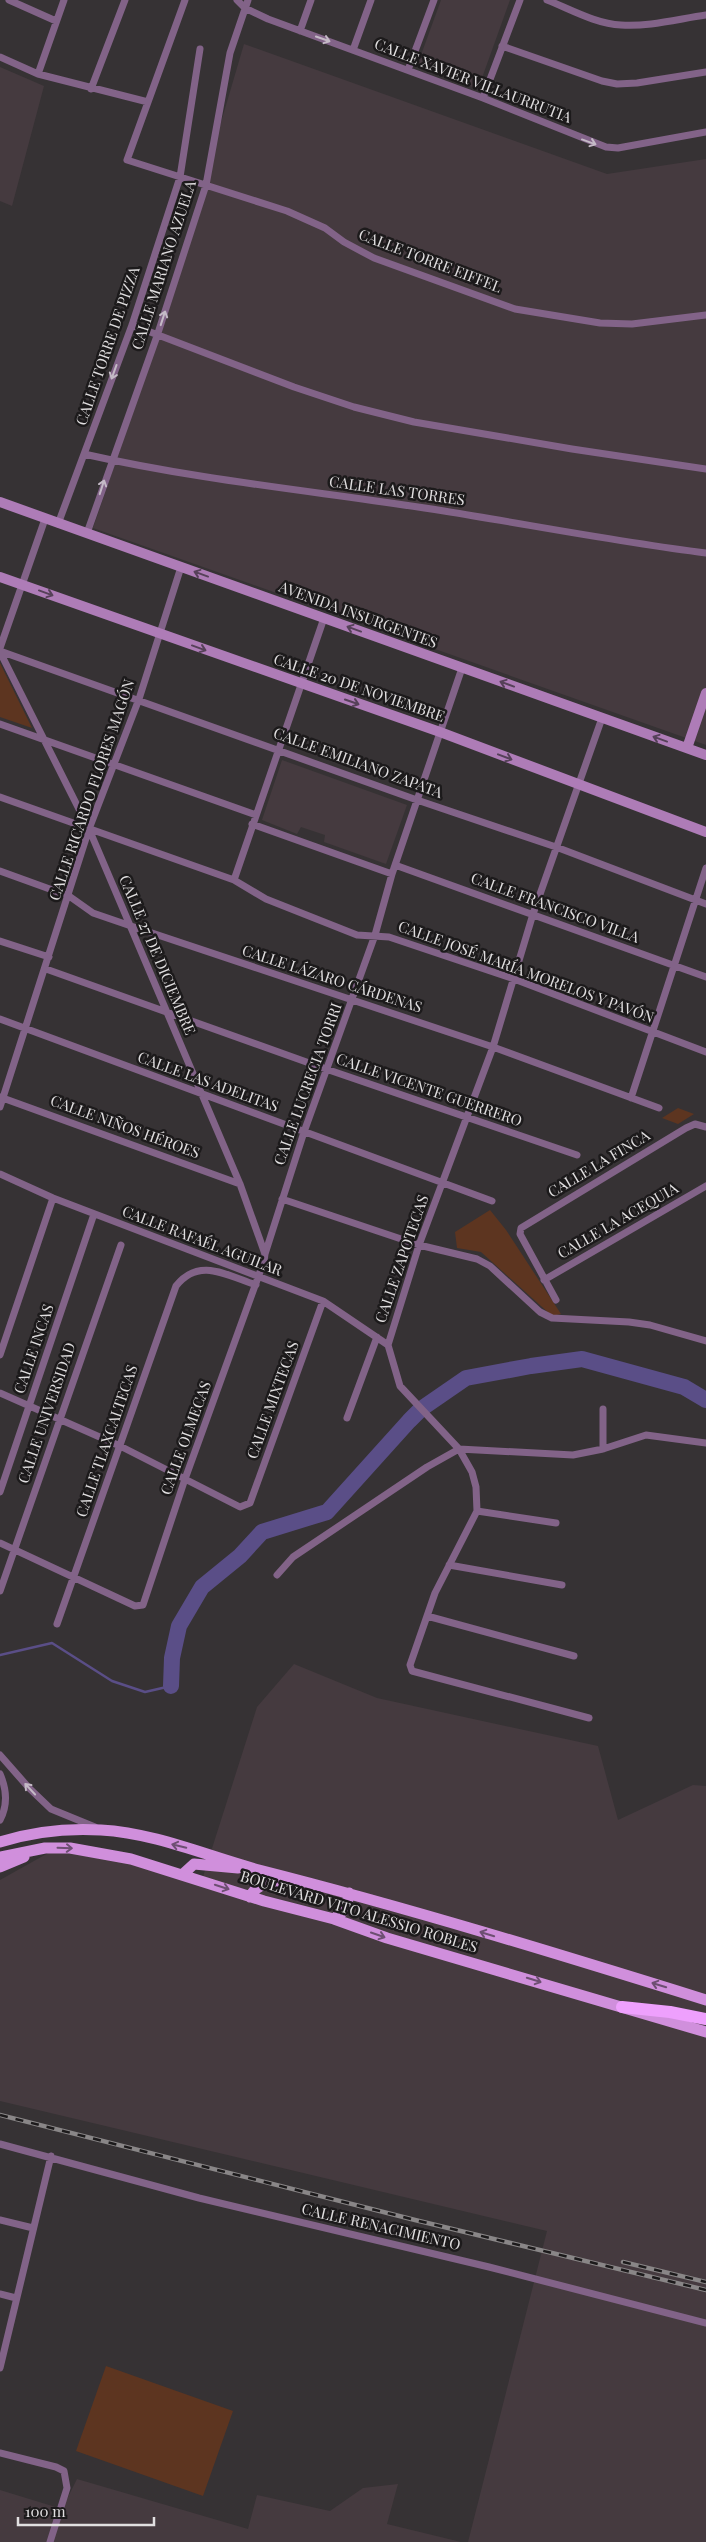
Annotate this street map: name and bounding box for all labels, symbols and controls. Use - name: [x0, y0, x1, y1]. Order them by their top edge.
- street label: CALLE XAVIER VILLAURRUTIA: [372, 33, 575, 127]
- one-way arrow: [315, 35, 330, 44]
- one-way arrow: [580, 138, 596, 147]
- street label: CALLE MARIANO AZUELA: [126, 177, 200, 352]
- street label: CALLE TORRE EIFFEL: [356, 224, 505, 297]
- street label: CALLE TORRE DE PIZZA: [70, 263, 144, 428]
- one-way arrow: [159, 310, 168, 326]
- one-way arrow: [109, 364, 118, 379]
- street label: CALLE LAS TORRES: [328, 471, 466, 509]
- one-way arrow: [98, 479, 108, 495]
- one-way arrow: [194, 569, 209, 578]
- street label: AVENIDA INSURGENTES: [275, 576, 440, 652]
- one-way arrow: [38, 589, 53, 598]
- one-way arrow: [347, 624, 362, 633]
- one-way arrow: [191, 644, 206, 653]
- street label: CALLE 20 DE NOVIEMBRE: [271, 648, 448, 726]
- street label: CALLE RICARDO FLORES MAGÓN: [44, 676, 139, 903]
- one-way arrow: [500, 679, 515, 688]
- one-way arrow: [344, 698, 359, 707]
- street label: CALLE EMILIANO ZAPATA: [271, 722, 446, 802]
- one-way arrow: [653, 734, 668, 743]
- one-way arrow: [497, 753, 512, 762]
- street label: CALLE FRANCISCO VILLA: [468, 867, 643, 947]
- street label: CALLE 27 DE DICIEMBRE: [115, 872, 201, 1038]
- street label: CALLE JOSÉ MARÍA MORELOS Y PAVÓN: [396, 915, 657, 1027]
- street label: CALLE LÁZARO CÁRDENAS: [240, 939, 425, 1017]
- street label: CALLE LUCRECIA TORRI: [268, 1000, 346, 1168]
- street label: CALLE LAS ADELITAS: [135, 1046, 282, 1116]
- street label: CALLE VICENTE GUERRERO: [334, 1048, 525, 1130]
- street label: CALLE NIÑOS HÉROES: [48, 1090, 203, 1162]
- street label: CALLE LA FINCA: [544, 1124, 654, 1202]
- street label: CALLE LA ACEQUIA: [554, 1177, 682, 1263]
- street label: CALLE ZAPOTECAS: [370, 1192, 432, 1325]
- street label: CALLE RAFAÉL AGUILAR: [119, 1200, 285, 1280]
- street label: CALLE INCAS: [8, 1301, 58, 1396]
- street label: CALLE MIXTECAS: [241, 1338, 303, 1461]
- street label: CALLE UNIVERSIDAD: [13, 1339, 80, 1486]
- street label: CALLE TLAXCALTECAS: [71, 1362, 142, 1520]
- street label: CALLE OLMECAS: [155, 1378, 215, 1497]
- one-way arrow: [25, 1783, 36, 1796]
- one-way arrow: [172, 1841, 188, 1851]
- one-way arrow: [57, 1843, 73, 1853]
- street label: BOULEVARD VITO ALESSIO ROBLES: [238, 1865, 480, 1957]
- one-way arrow: [214, 1883, 230, 1892]
- one-way arrow: [479, 1929, 495, 1939]
- one-way arrow: [369, 1930, 385, 1940]
- one-way arrow: [525, 1976, 541, 1986]
- one-way arrow: [652, 1980, 668, 1990]
- street label: CALLE RENACIMIENTO: [300, 2198, 463, 2254]
- scale bar: [18, 2494, 154, 2526]
- text: 100 m: [25, 2501, 66, 2521]

